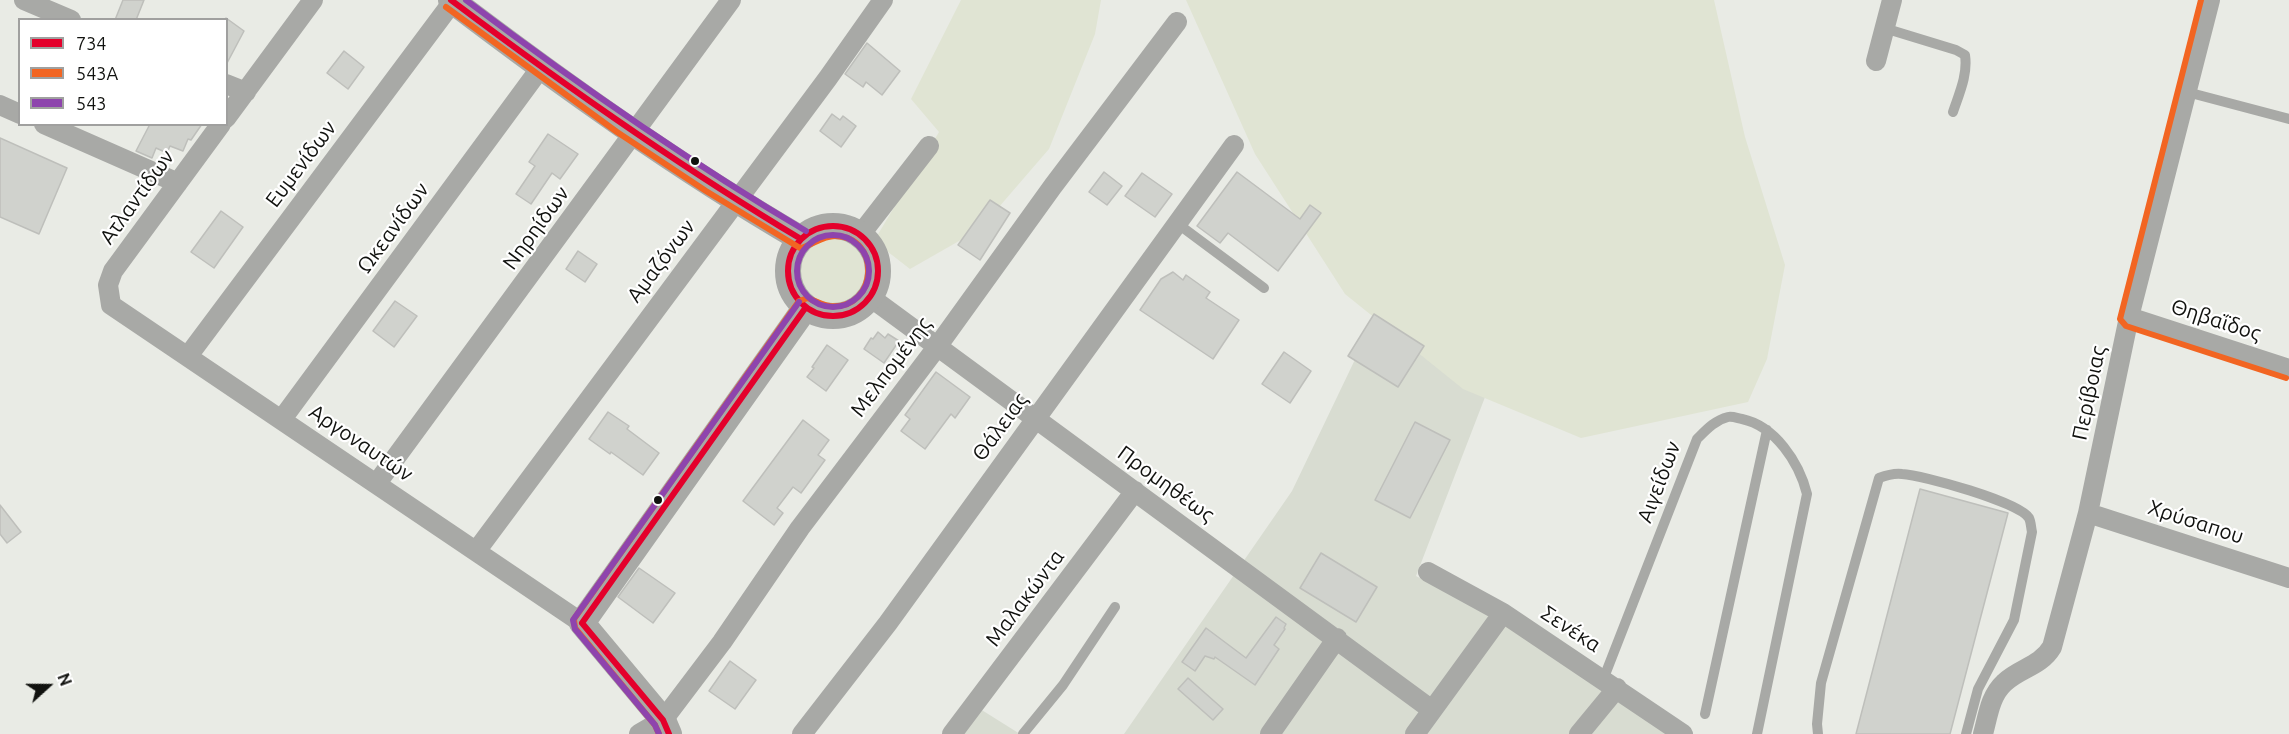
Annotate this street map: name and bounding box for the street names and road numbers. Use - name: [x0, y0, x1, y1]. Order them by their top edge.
- street label: Ευμενίδων: [260, 116, 342, 212]
- street label: Ατλαντίδων: [94, 145, 180, 249]
- street label: Ωκεανίδων: [352, 178, 434, 278]
- street label: Νηρηίδων: [497, 181, 575, 275]
- street label: Αμαζόνων: [622, 215, 700, 307]
- street label: Θηβαΐδος: [2168, 294, 2264, 346]
- street label: Μελπομένης: [845, 312, 937, 422]
- street label: Περίβοιας: [2067, 344, 2111, 442]
- street label: Θάλειας: [967, 388, 1033, 466]
- street label: Αργοναυτών: [304, 399, 418, 487]
- street label: Αιγείδων: [1632, 438, 1686, 526]
- street label: Προμηθέως: [1113, 440, 1219, 528]
- street label: Χρύσαπου: [2145, 495, 2247, 549]
- street label: Μαλακώντα: [980, 545, 1070, 651]
- street label: Σενέκα: [1536, 600, 1606, 658]

